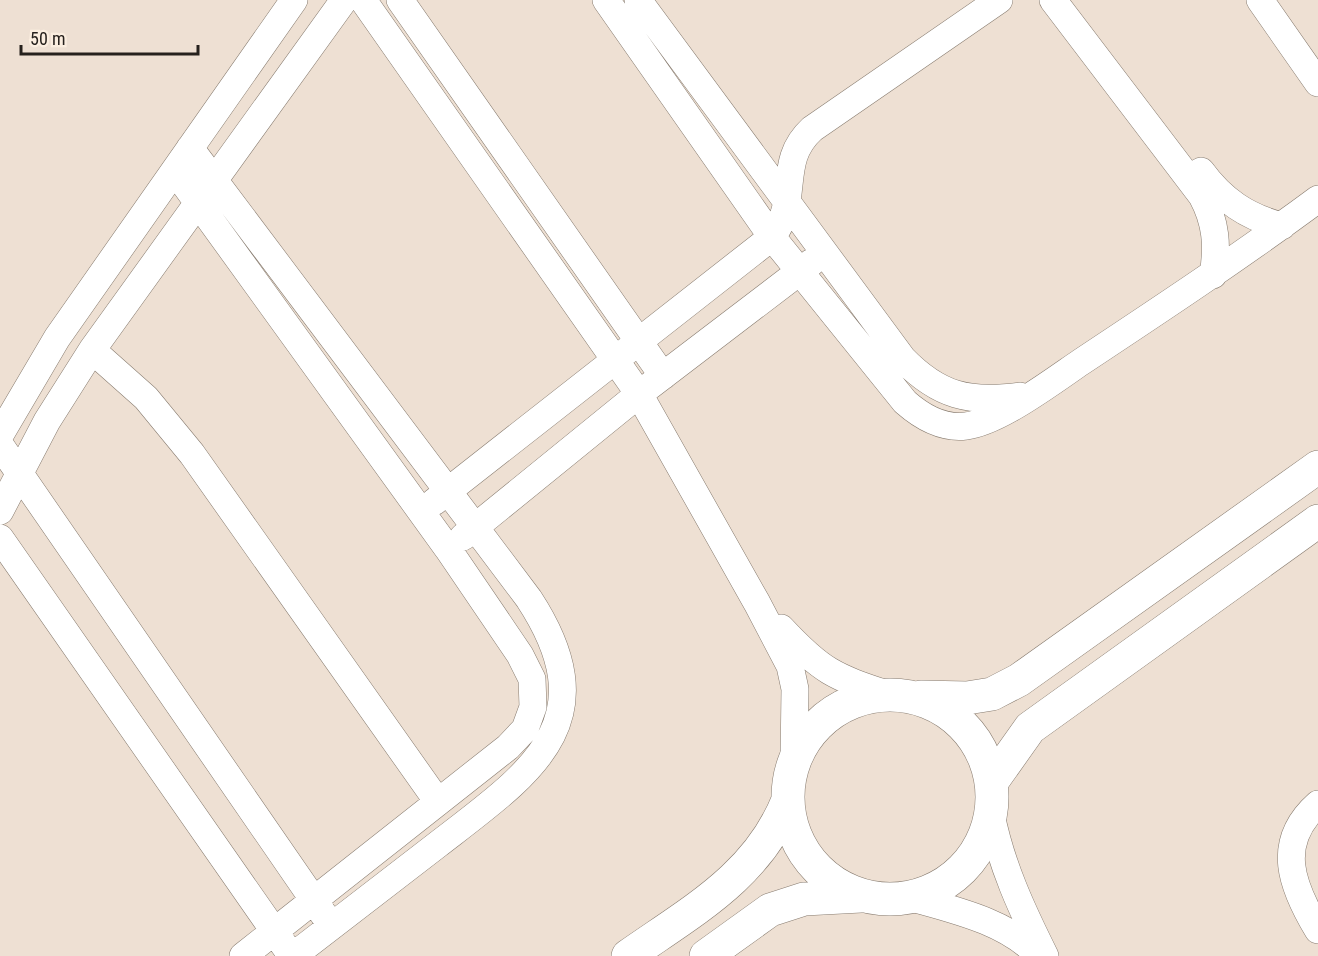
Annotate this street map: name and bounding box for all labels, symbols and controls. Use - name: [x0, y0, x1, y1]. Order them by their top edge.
- scale bar: [21, 18, 198, 56]
- text: 50 m: [30, 28, 65, 49]

